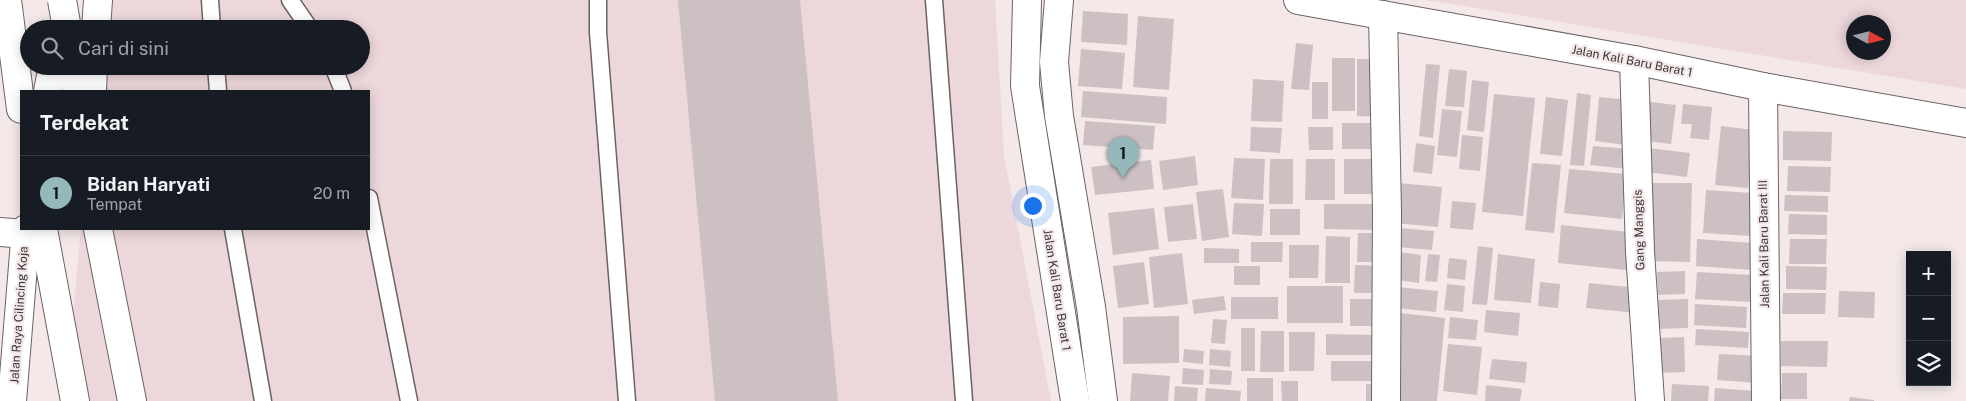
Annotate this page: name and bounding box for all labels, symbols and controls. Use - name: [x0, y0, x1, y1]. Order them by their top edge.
- north arrow: [1846, 15, 1891, 60]
- search box: [20, 20, 370, 75]
- icon: search: [38, 34, 66, 62]
- text: Cari di sini: [78, 37, 169, 59]
- street label: Jalan Kali Baru Barat 1: [1570, 42, 1694, 80]
- text: Terdekat: [40, 110, 129, 135]
- pin: 1: [1107, 137, 1139, 178]
- text: Bidan Haryati: [87, 173, 210, 195]
- street label: Jalan Kali Baru Barat III: [1756, 180, 1772, 308]
- text: 1: [53, 184, 59, 203]
- text: 20 m: [313, 184, 350, 203]
- street label: Gang Manggis: [1631, 189, 1647, 271]
- your location: [1020, 193, 1046, 219]
- text: Tempat: [87, 195, 142, 214]
- street label: Jalan Kali Baru Barat 1: [1040, 228, 1074, 352]
- street label: Jalan Raya Cilincing Koja: [7, 246, 31, 384]
- map controls: [1906, 251, 1951, 386]
- button: +: [1906, 251, 1951, 296]
- button: −: [1906, 296, 1951, 341]
- button: layers: [1906, 341, 1951, 386]

